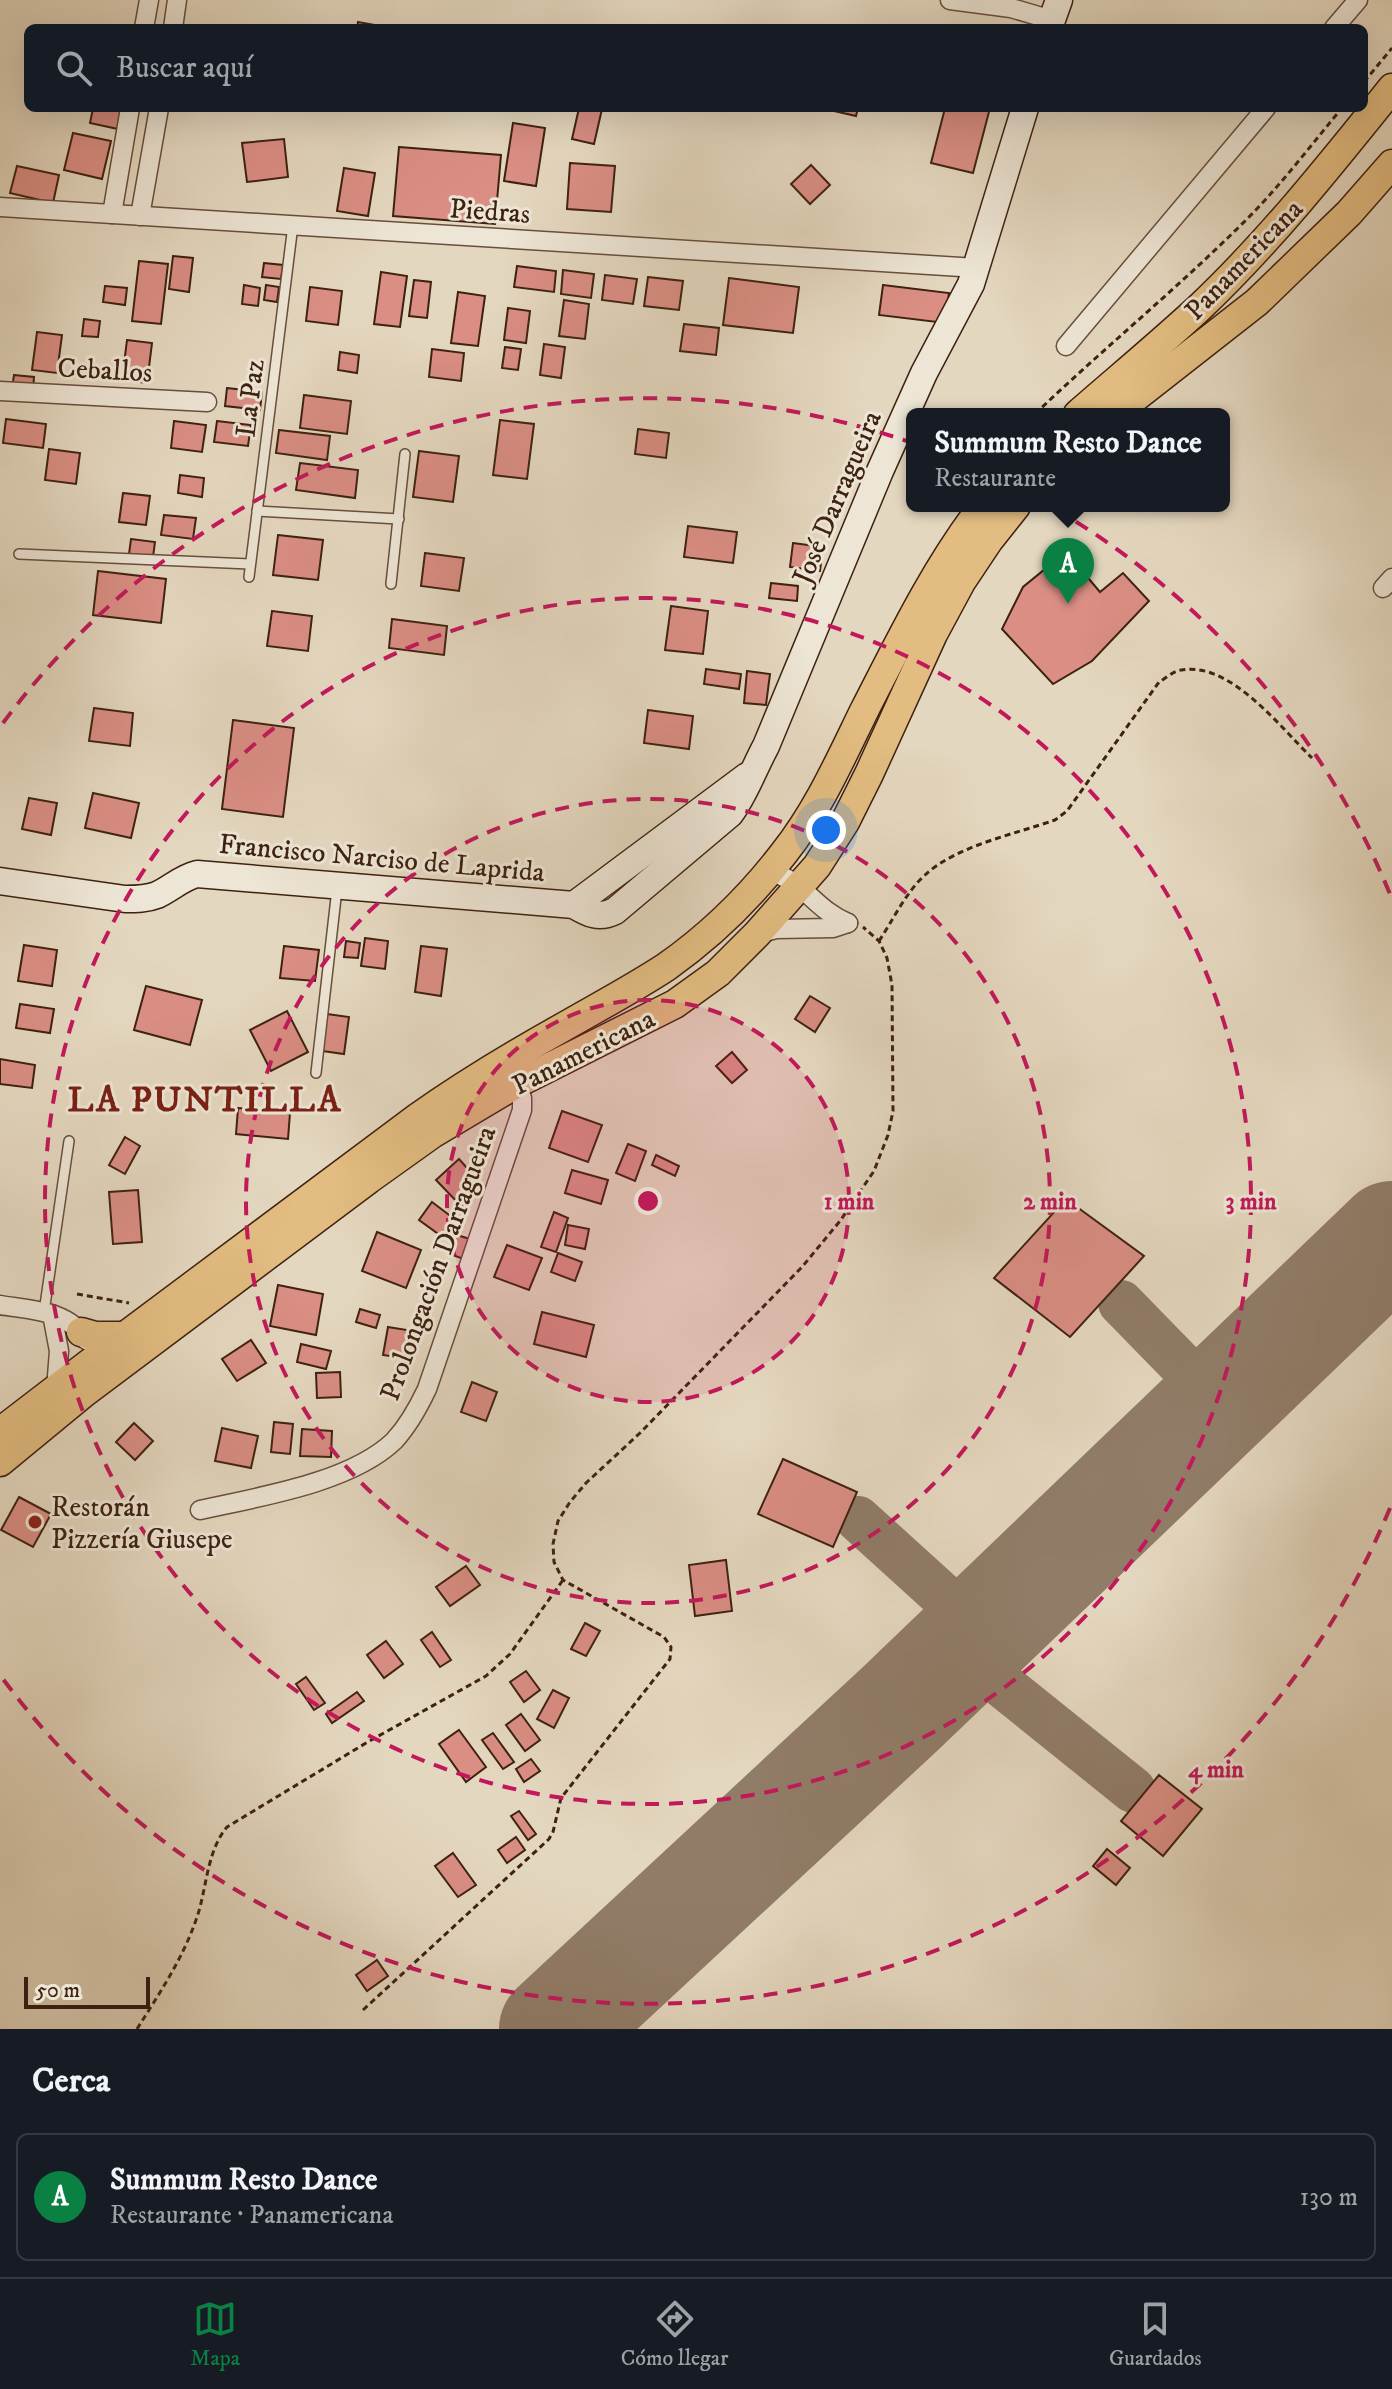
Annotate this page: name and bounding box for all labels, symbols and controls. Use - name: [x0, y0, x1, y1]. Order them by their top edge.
- search box: [24, 24, 1368, 112]
- icon: search: [52, 46, 96, 90]
- text: Buscar aquí: [116, 50, 253, 87]
- street label: Piedras: [448, 191, 531, 232]
- street label: Panamericana: [1178, 192, 1311, 328]
- street label: Ceballos: [57, 351, 153, 390]
- street label: La Paz: [228, 357, 273, 439]
- street label: José Darragueira: [784, 406, 890, 592]
- popup: [906, 408, 1230, 512]
- text: Summum Resto Dance: [934, 425, 1202, 462]
- text: Restaurante: [934, 462, 1056, 495]
- pin: A: [1042, 538, 1094, 604]
- your location: [806, 810, 846, 850]
- street label: Francisco Narciso de Laprida: [218, 827, 546, 890]
- street label: Panamericana: [507, 1001, 661, 1103]
- district label: LA PUNTILLA: [68, 1078, 342, 1123]
- street label: Prolongación Darragueira: [372, 1121, 504, 1406]
- centre of rings: [634, 1187, 662, 1215]
- text: 1 min: [824, 1187, 875, 1217]
- text: 2 min: [1023, 1187, 1077, 1217]
- text: 3 min: [1226, 1187, 1277, 1217]
- place label: Restorán Pizzería Giusepe: [51, 1490, 233, 1557]
- marker: Restorán Pizzería Giusepe: [26, 1513, 44, 1531]
- text: 4 min: [1188, 1755, 1244, 1785]
- scale bar: [24, 1973, 150, 2009]
- text: 50 m: [36, 1977, 80, 2004]
- text: Cerca: [32, 2060, 110, 2102]
- text: Summum Resto Dance: [110, 2162, 378, 2199]
- text: A: [52, 2181, 68, 2214]
- text: 130 m: [1300, 2181, 1358, 2214]
- text: Restaurante · Panamericana: [110, 2199, 393, 2232]
- tab: Mapa: [190, 2297, 240, 2372]
- tab: Cómo llegar: [621, 2297, 728, 2372]
- tab: Guardados: [1109, 2297, 1202, 2372]

